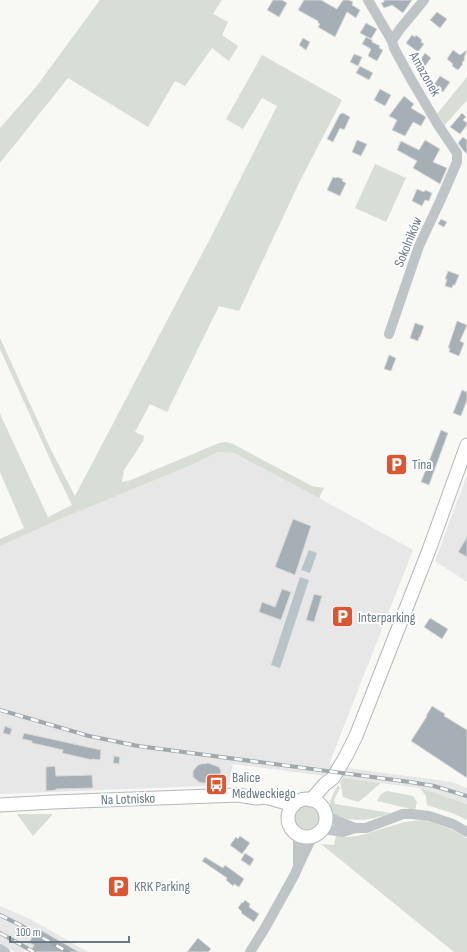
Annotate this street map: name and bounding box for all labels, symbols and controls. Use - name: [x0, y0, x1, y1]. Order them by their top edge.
- street label: Amazonek: [405, 48, 445, 100]
- street label: Sokolników: [390, 214, 426, 270]
- parking icon: Tina: [384, 451, 410, 477]
- place label: Tina: [412, 456, 432, 473]
- parking icon: Interparking: [329, 604, 355, 630]
- place label: Interparking: [358, 609, 416, 626]
- place label: Balice Medweckiego: [232, 769, 296, 802]
- bus stop icon: Balice Medweckiego: [203, 772, 229, 798]
- street label: Na Lotnisko: [101, 790, 156, 808]
- parking icon: KRK Parking: [105, 873, 131, 899]
- place label: KRK Parking: [134, 878, 190, 895]
- scale bar: [10, 918, 129, 944]
- text: 100 m: [16, 925, 41, 940]

